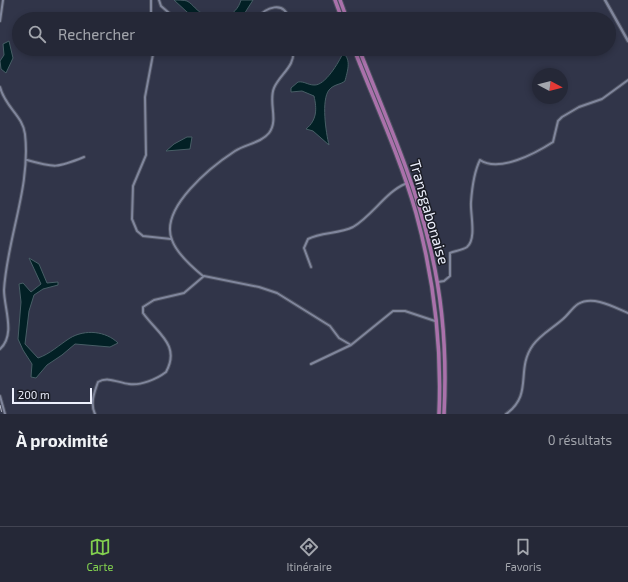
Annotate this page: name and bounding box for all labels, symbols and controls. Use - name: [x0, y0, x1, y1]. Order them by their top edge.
- search box: [12, 12, 616, 56]
- icon: search: [26, 23, 48, 45]
- text: Rechercher: [58, 25, 135, 43]
- north arrow: [532, 68, 568, 104]
- street label: Transgabonaise: [406, 158, 454, 266]
- scale bar: [12, 386, 92, 405]
- text: 200 m: [18, 388, 50, 401]
- text: À proximité: [16, 430, 108, 450]
- text: 0 résultats: [548, 432, 612, 448]
- tab: Carte: [87, 536, 113, 573]
- tab: Itinéraire: [286, 536, 332, 573]
- tab: Favoris: [505, 536, 541, 573]

